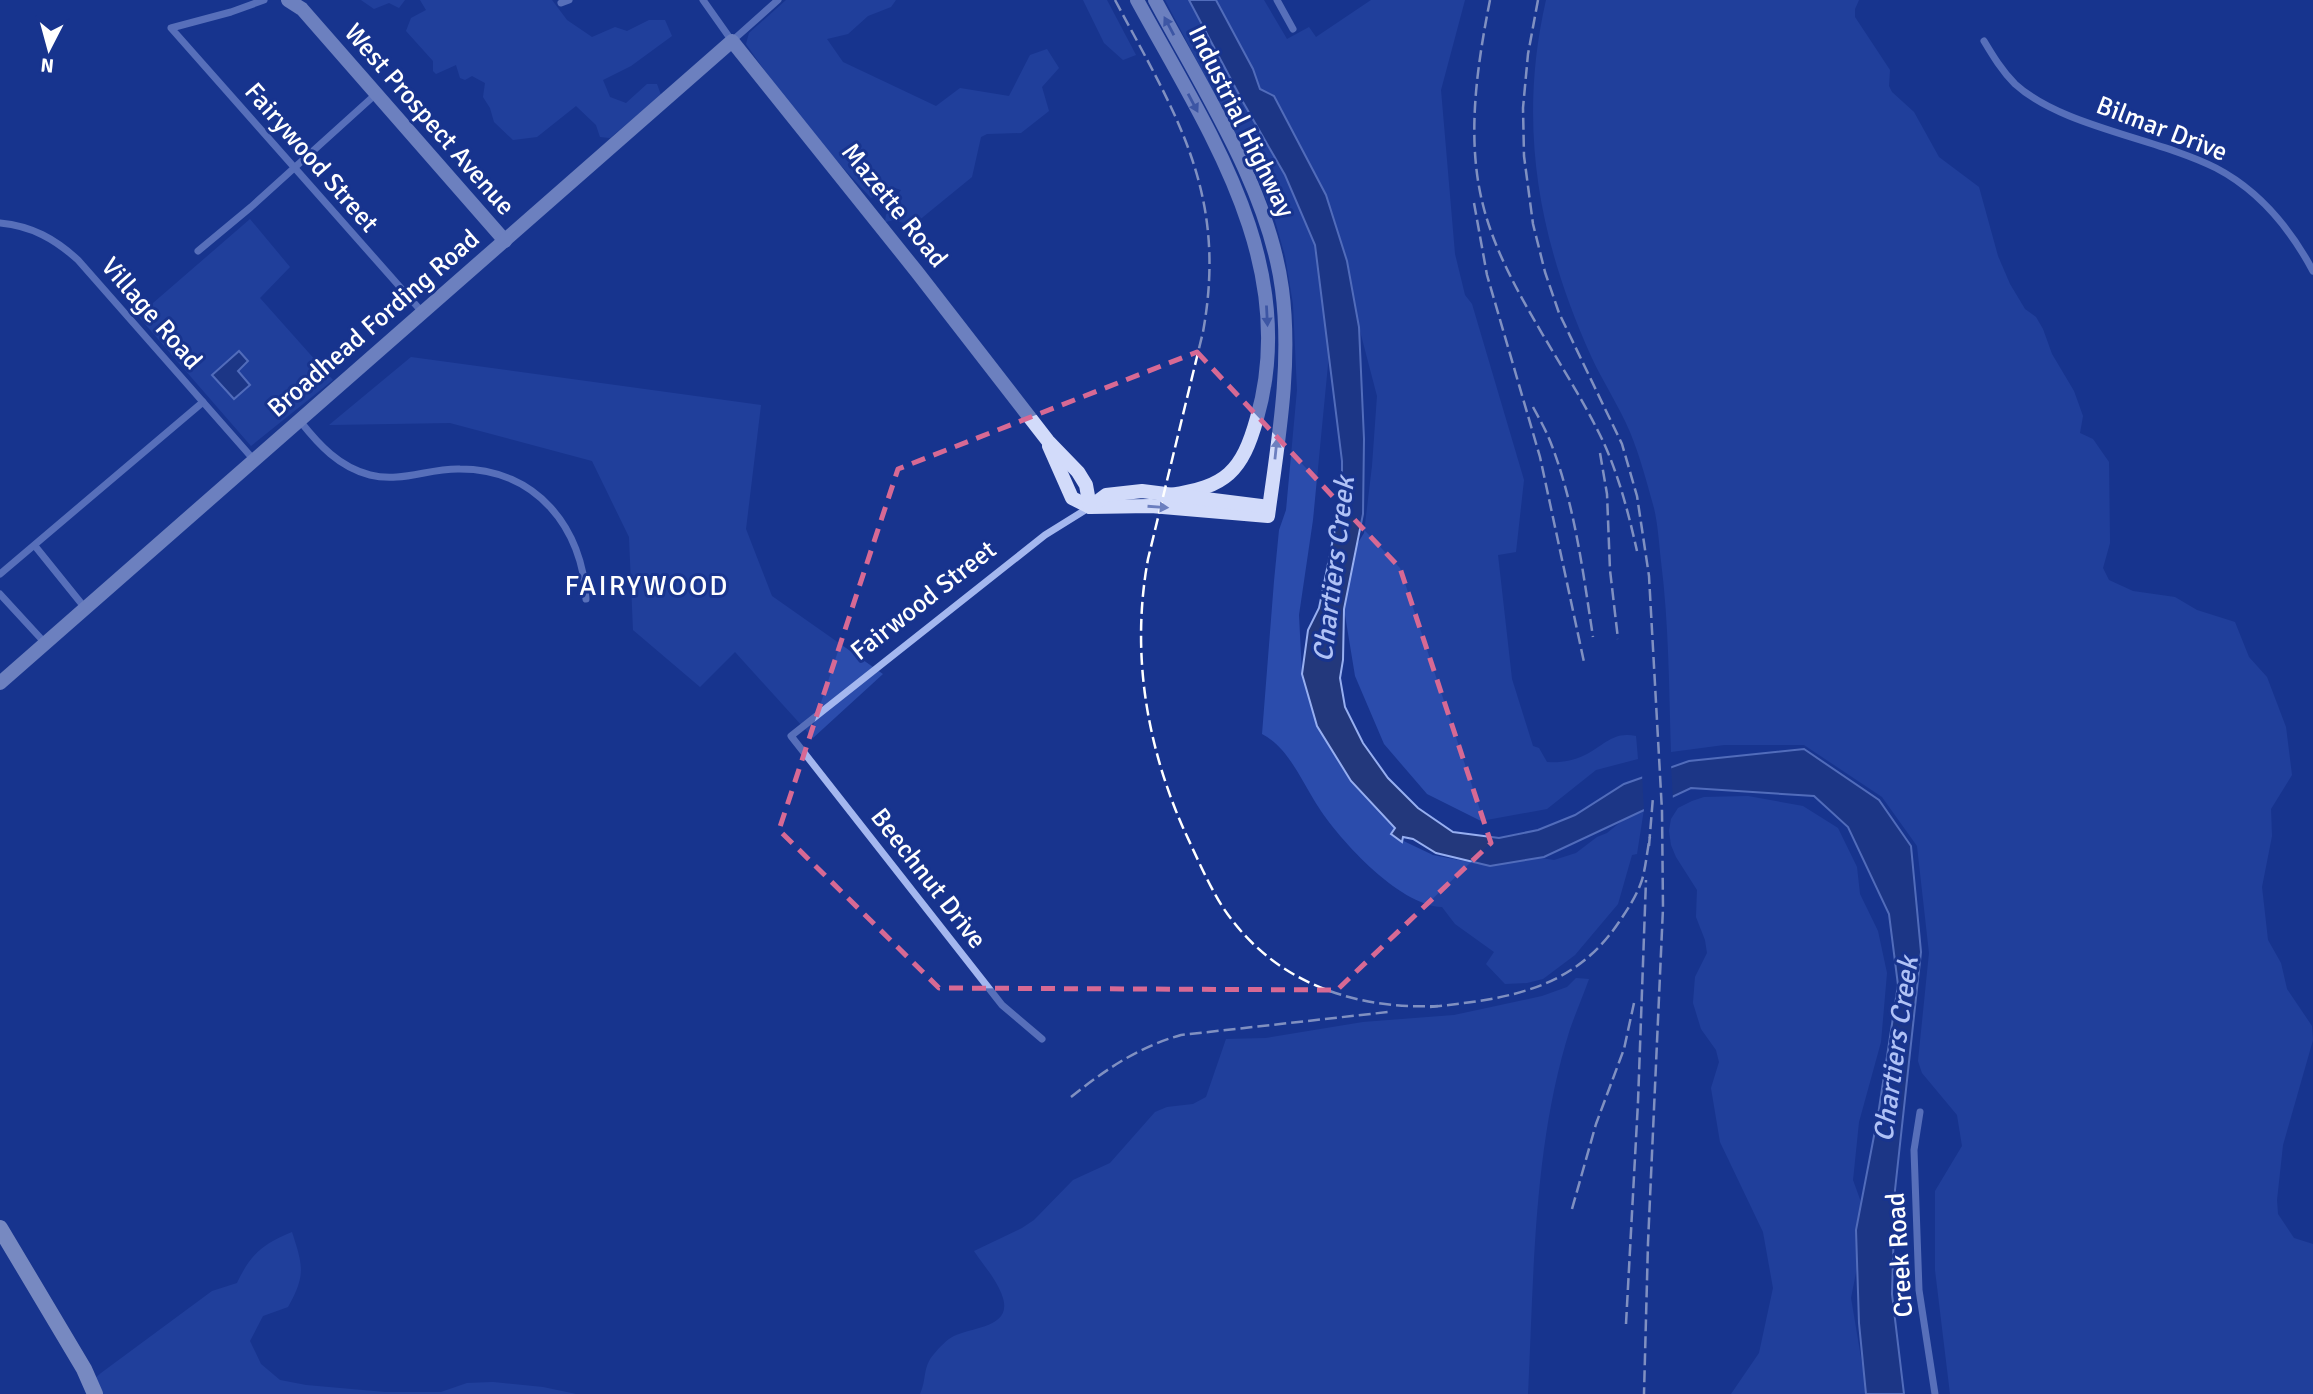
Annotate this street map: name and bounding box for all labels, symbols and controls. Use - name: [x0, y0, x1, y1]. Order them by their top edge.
- north arrow: [14, 14, 84, 84]
- street label: West Prospect Avenue: [337, 17, 521, 222]
- one-way arrow: [1163, 17, 1175, 36]
- street label: Industrial Highway: [1181, 20, 1301, 223]
- text: N: [40, 52, 55, 78]
- street label: Fairywood Street: [237, 76, 385, 239]
- street label: Bilmar Drive: [2092, 89, 2232, 169]
- one-way arrow: [1187, 93, 1199, 113]
- street label: Mazette Road: [834, 137, 954, 274]
- street label: Broadhead Fording Road: [261, 223, 486, 424]
- street label: Village Road: [94, 251, 209, 376]
- one-way arrow: [1262, 305, 1273, 327]
- one-way arrow: [1271, 437, 1282, 459]
- water label: Chartiers Creek: [1306, 472, 1363, 664]
- one-way arrow: [1147, 502, 1169, 513]
- street label: Fairwood Street: [844, 534, 1003, 668]
- district label: FAIRYWOOD: [564, 569, 730, 603]
- street label: Beechnut Drive: [863, 802, 993, 955]
- water label: Chartiers Creek: [1866, 952, 1926, 1144]
- street label: Creek Road: [1880, 1191, 1920, 1319]

